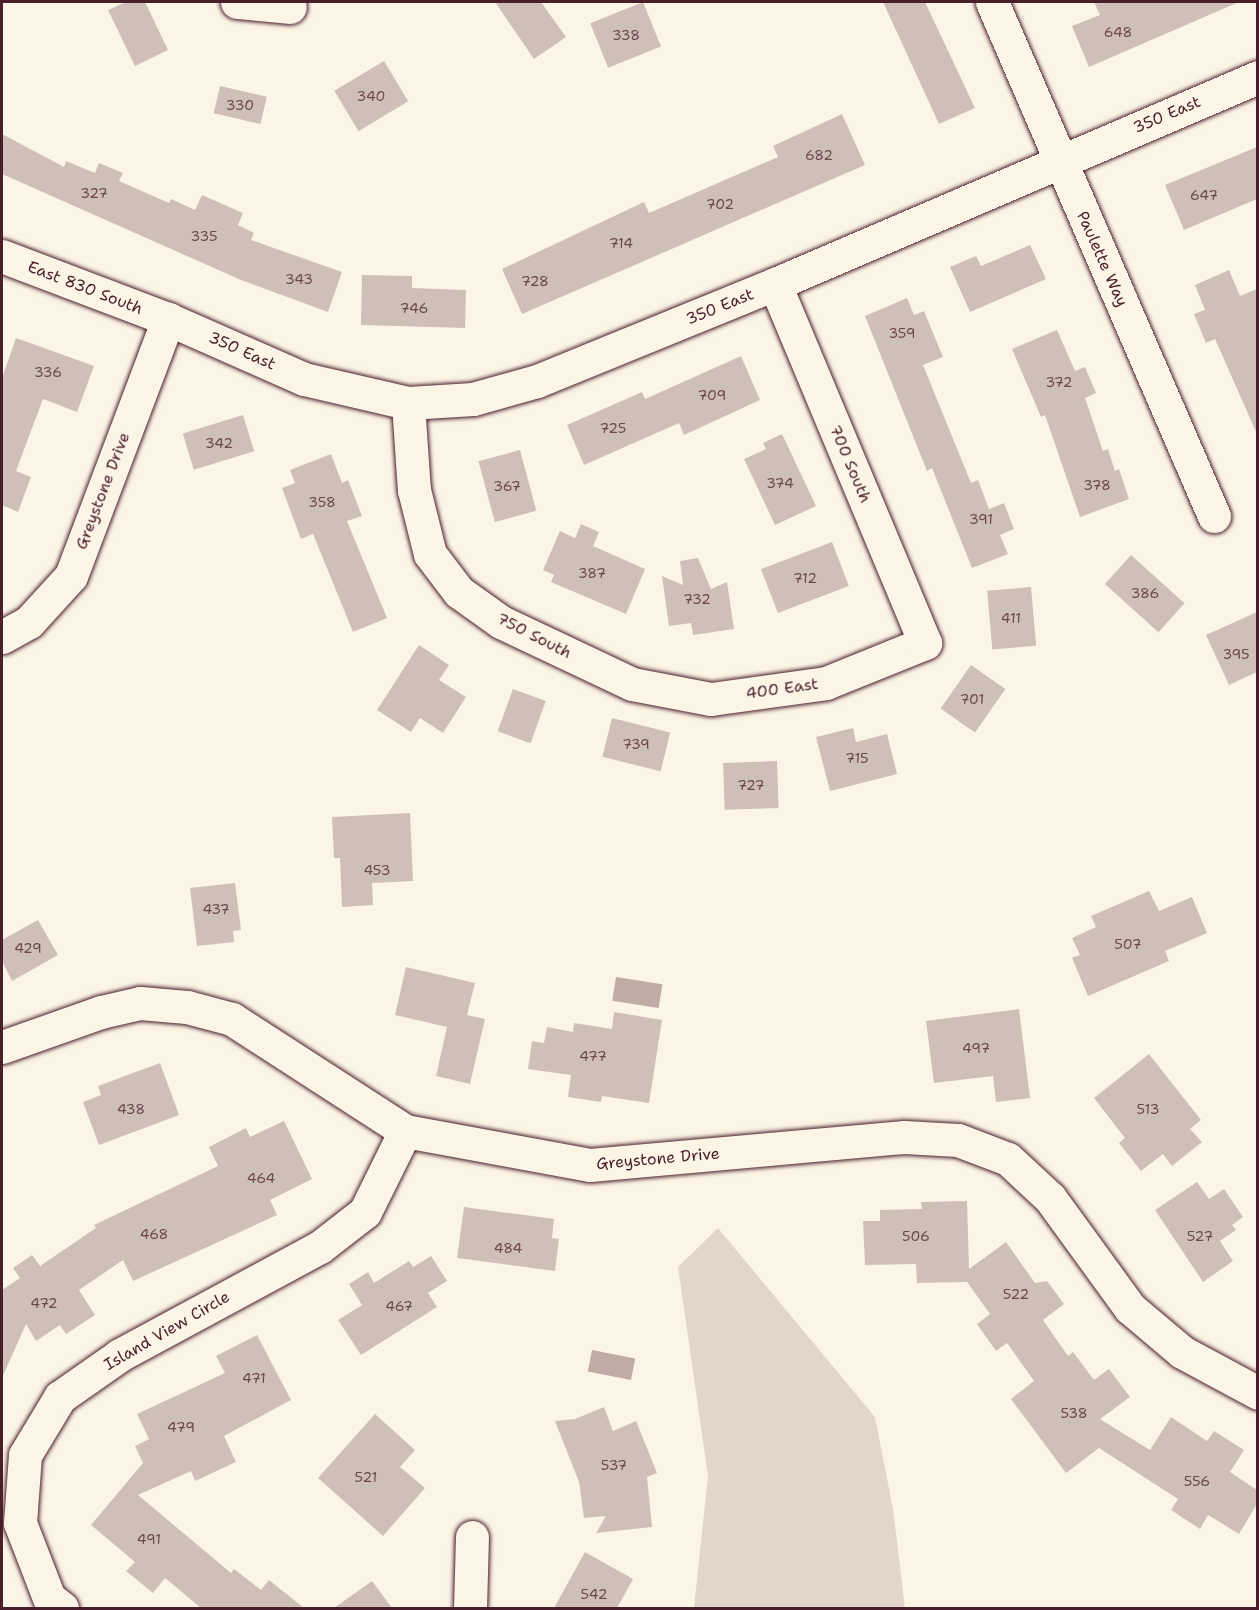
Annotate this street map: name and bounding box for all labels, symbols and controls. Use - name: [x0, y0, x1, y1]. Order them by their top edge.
- house number: 648: [1104, 24, 1132, 40]
- house number: 338: [612, 27, 640, 43]
- house number: 340: [357, 88, 385, 104]
- street label: 350 East: [1130, 92, 1204, 138]
- house number: 330: [226, 97, 254, 113]
- house number: 682: [805, 147, 833, 163]
- house number: 327: [80, 185, 108, 201]
- house number: 647: [1190, 187, 1218, 203]
- house number: 702: [706, 196, 734, 212]
- street label: Paulette Way: [1072, 208, 1132, 310]
- house number: 335: [191, 228, 217, 244]
- house number: 714: [609, 235, 633, 251]
- street label: East 830 South: [25, 257, 145, 319]
- house number: 343: [285, 271, 313, 287]
- house number: 728: [521, 273, 549, 289]
- street label: 350 East: [683, 285, 757, 329]
- house number: 746: [400, 300, 428, 316]
- house number: 359: [888, 325, 916, 341]
- street label: 350 East: [206, 328, 278, 374]
- house number: 336: [34, 364, 62, 380]
- house number: 372: [1045, 374, 1073, 390]
- house number: 709: [698, 387, 726, 403]
- house number: 725: [600, 420, 626, 436]
- street label: 700 South: [825, 422, 875, 506]
- street label: Greystone Drive: [72, 430, 134, 552]
- house number: 342: [205, 435, 233, 451]
- house number: 374: [766, 475, 794, 491]
- house number: 378: [1083, 477, 1111, 493]
- house number: 367: [493, 478, 521, 494]
- house number: 358: [308, 494, 336, 510]
- house number: 391: [969, 511, 993, 527]
- house number: 387: [578, 565, 606, 581]
- house number: 712: [793, 570, 817, 586]
- house number: 386: [1131, 585, 1159, 601]
- house number: 732: [683, 591, 711, 607]
- street label: 750 South: [493, 609, 575, 663]
- house number: 411: [1001, 610, 1021, 626]
- house number: 395: [1222, 646, 1250, 662]
- street label: 400 East: [745, 674, 819, 704]
- house number: 701: [960, 691, 984, 707]
- house number: 739: [622, 736, 650, 752]
- house number: 715: [845, 750, 869, 766]
- house number: 727: [737, 777, 765, 793]
- house number: 453: [363, 862, 391, 878]
- house number: 437: [202, 901, 230, 917]
- house number: 507: [1114, 936, 1142, 952]
- house number: 429: [14, 940, 42, 956]
- house number: 497: [962, 1040, 990, 1056]
- house number: 477: [579, 1048, 607, 1064]
- house number: 438: [117, 1101, 145, 1117]
- house number: 513: [1137, 1101, 1159, 1117]
- street label: Greystone Drive: [595, 1144, 721, 1174]
- house number: 464: [247, 1170, 275, 1186]
- house number: 468: [140, 1226, 168, 1242]
- house number: 506: [902, 1228, 930, 1244]
- house number: 527: [1187, 1228, 1213, 1244]
- house number: 484: [494, 1240, 522, 1256]
- house number: 522: [1003, 1286, 1029, 1302]
- street label: Island View Circle: [101, 1287, 233, 1375]
- house number: 472: [30, 1295, 58, 1311]
- house number: 467: [385, 1298, 413, 1314]
- house number: 471: [242, 1370, 266, 1386]
- house number: 538: [1060, 1405, 1088, 1421]
- house number: 479: [167, 1419, 195, 1435]
- house number: 537: [601, 1457, 627, 1473]
- house number: 521: [355, 1469, 377, 1485]
- house number: 556: [1184, 1473, 1210, 1489]
- house number: 491: [137, 1531, 161, 1547]
- house number: 542: [581, 1586, 607, 1602]

